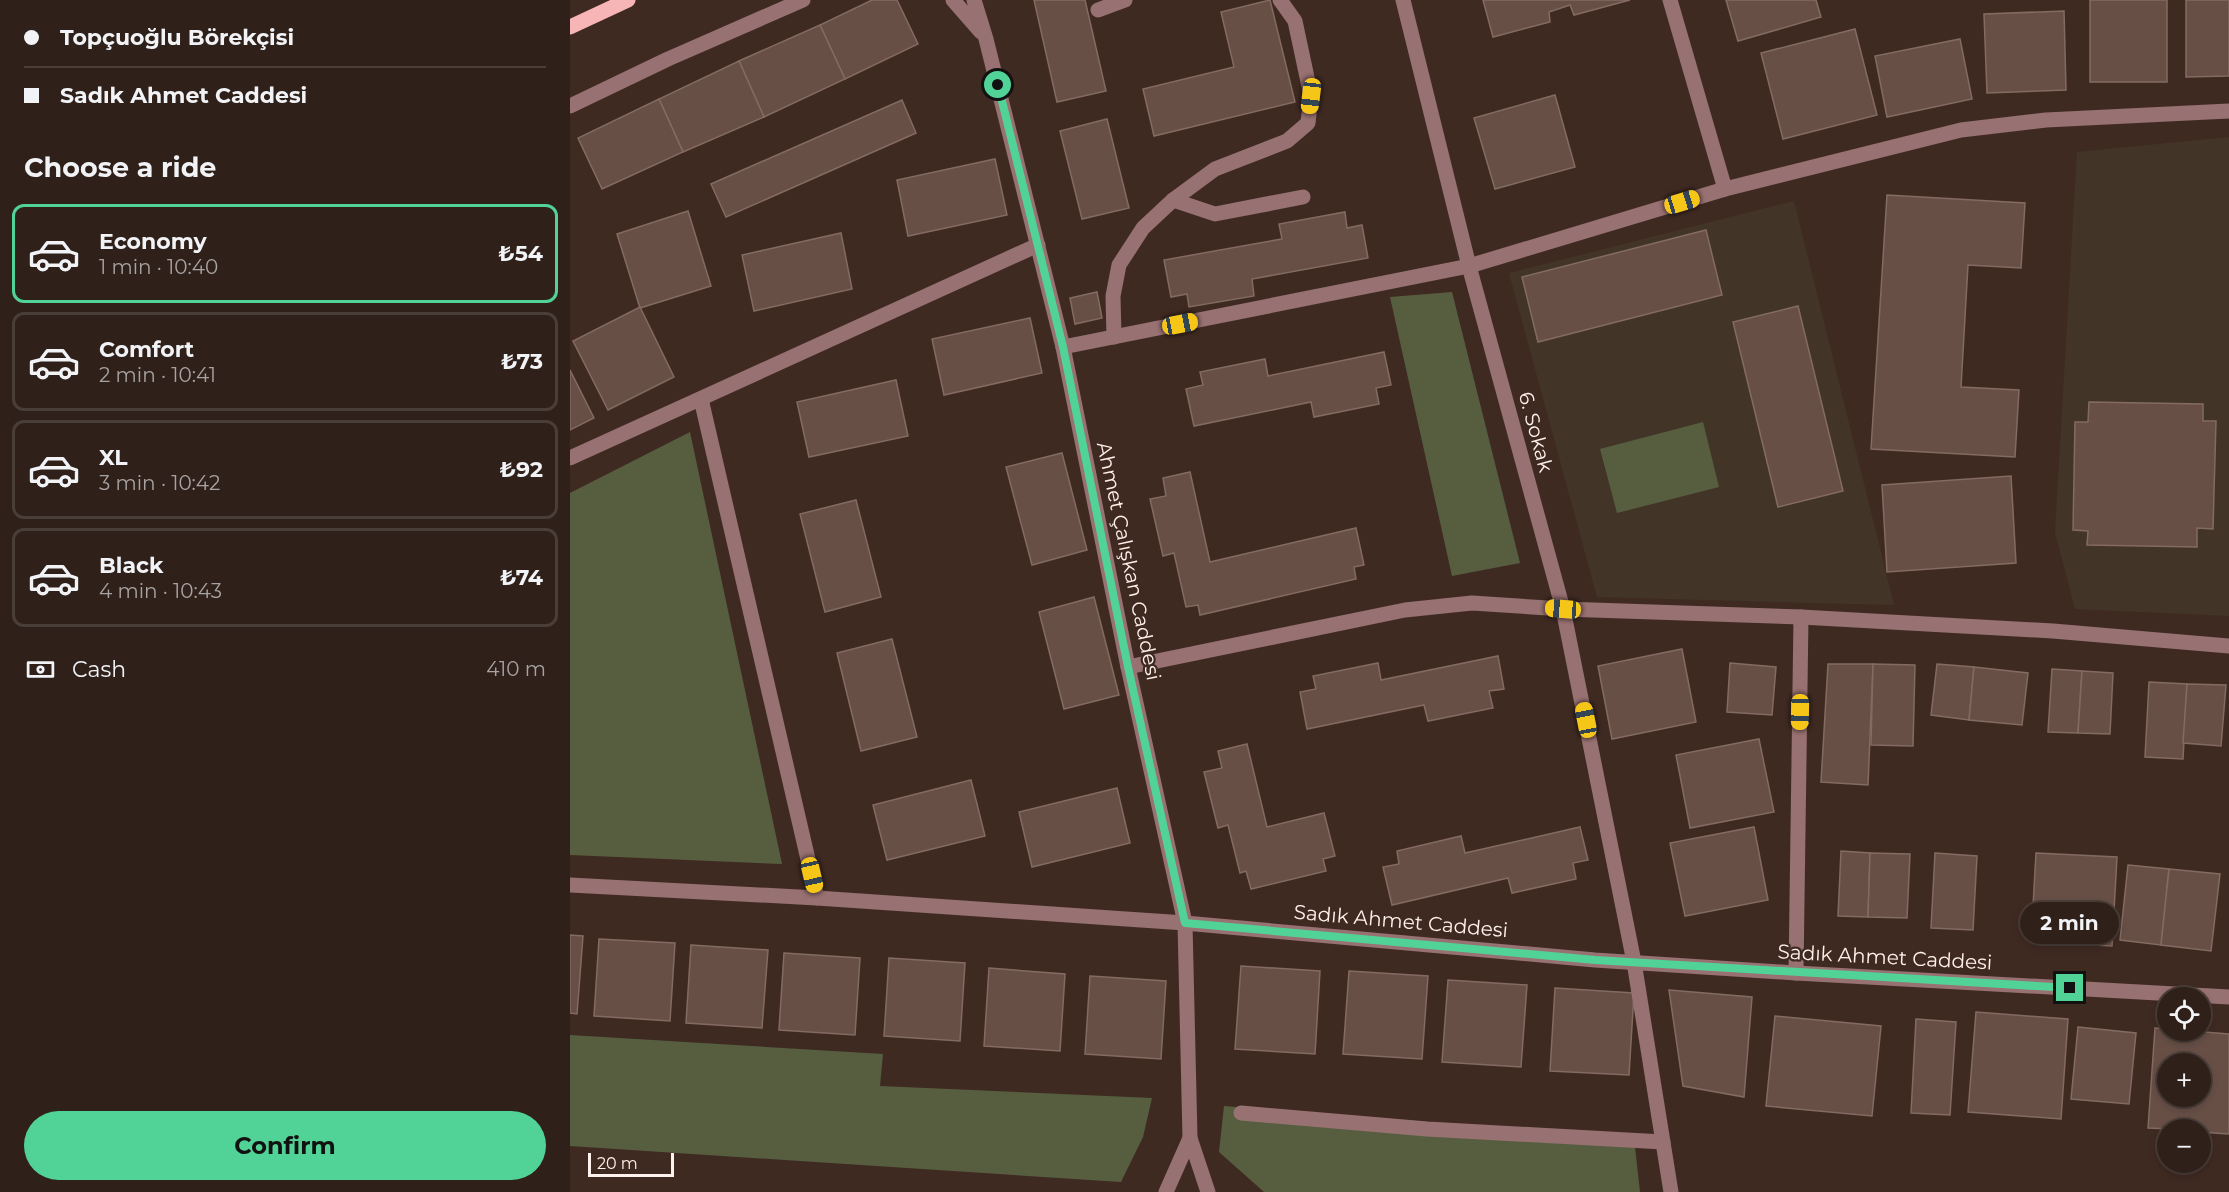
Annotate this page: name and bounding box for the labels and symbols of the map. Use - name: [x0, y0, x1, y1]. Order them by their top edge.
- route start: [984, 71, 1011, 98]
- car: [1300, 77, 1322, 115]
- car: [1662, 188, 1702, 216]
- car: [1161, 312, 1199, 336]
- street label: 6. Sokak: [1514, 389, 1558, 475]
- street label: Ahmet Çalışkan Caddesi: [1092, 439, 1166, 683]
- car: [1544, 599, 1582, 619]
- car: [1791, 694, 1809, 730]
- car: [1574, 701, 1598, 739]
- car: [799, 855, 825, 895]
- street label: Sadık Ahmet Caddesi: [1293, 900, 1509, 942]
- callout: 2 min: [2020, 901, 2120, 943]
- street label: Sadık Ahmet Caddesi: [1777, 939, 1993, 975]
- route end: [2056, 974, 2083, 1001]
- scale bar: [588, 1150, 674, 1178]

